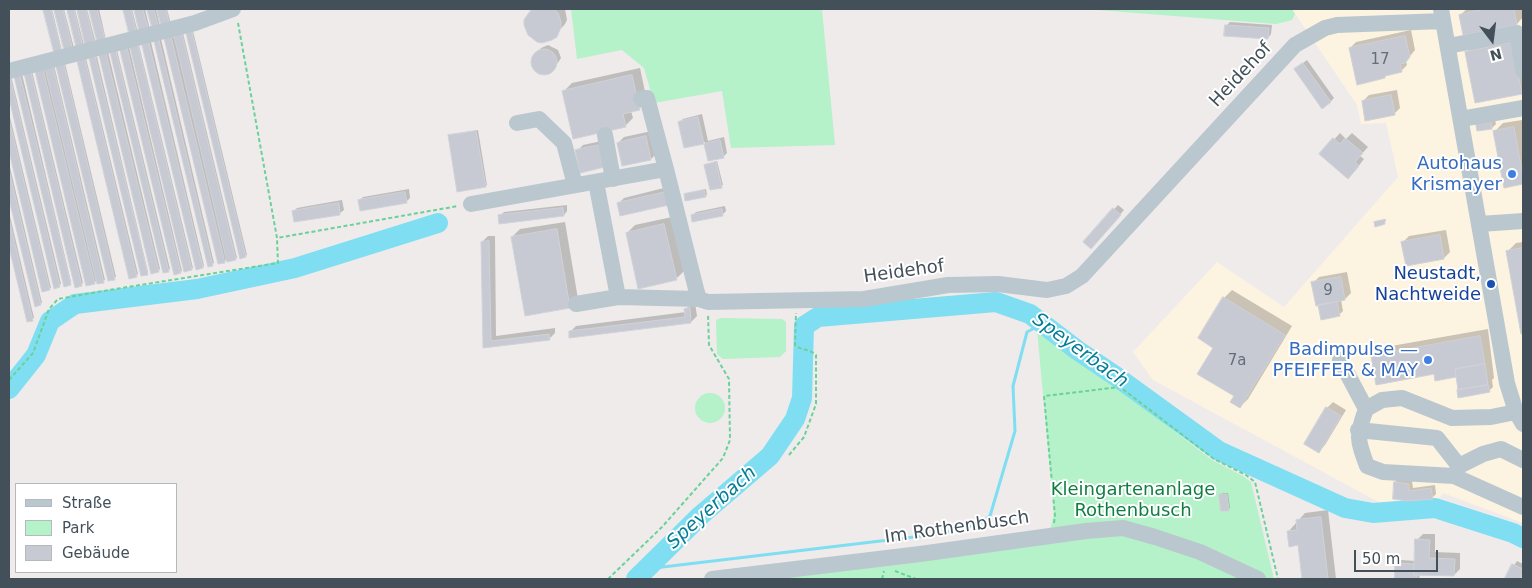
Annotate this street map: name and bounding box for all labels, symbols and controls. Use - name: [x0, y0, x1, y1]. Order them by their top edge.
- north arrow: [1467, 15, 1517, 65]
- street label: Heidehof: [1206, 38, 1276, 112]
- text: N: [1488, 45, 1504, 64]
- house number: 17: [1370, 51, 1390, 69]
- place label: Autohaus Krismayer: [1411, 153, 1502, 195]
- marker: Autohaus Krismayer: [1506, 168, 1518, 180]
- street label: Heidehof: [862, 256, 946, 288]
- place label: Neustadt, Nachtweide: [1375, 263, 1481, 306]
- marker: Neustadt, Nachtweide: [1485, 278, 1497, 290]
- house number: 9: [1323, 282, 1333, 300]
- water label: Speyerbach: [1028, 309, 1132, 393]
- place label: Badimpulse — PFEIFFER & MAY: [1273, 339, 1418, 382]
- house number: 7a: [1228, 352, 1246, 370]
- marker: Badimpulse — PFEIFFER & MAY: [1422, 354, 1434, 366]
- water label: Speyerbach: [662, 462, 762, 554]
- park label: Kleingartenanlage Rothenbusch: [1051, 479, 1215, 522]
- legend: [15, 483, 178, 573]
- text: Straße: [62, 494, 111, 512]
- street label: Im Rothenbusch: [883, 507, 1031, 549]
- text: Park: [62, 519, 94, 537]
- scale bar: [1357, 540, 1441, 572]
- text: Gebäude: [62, 544, 130, 562]
- text: 50 m: [1362, 550, 1400, 568]

